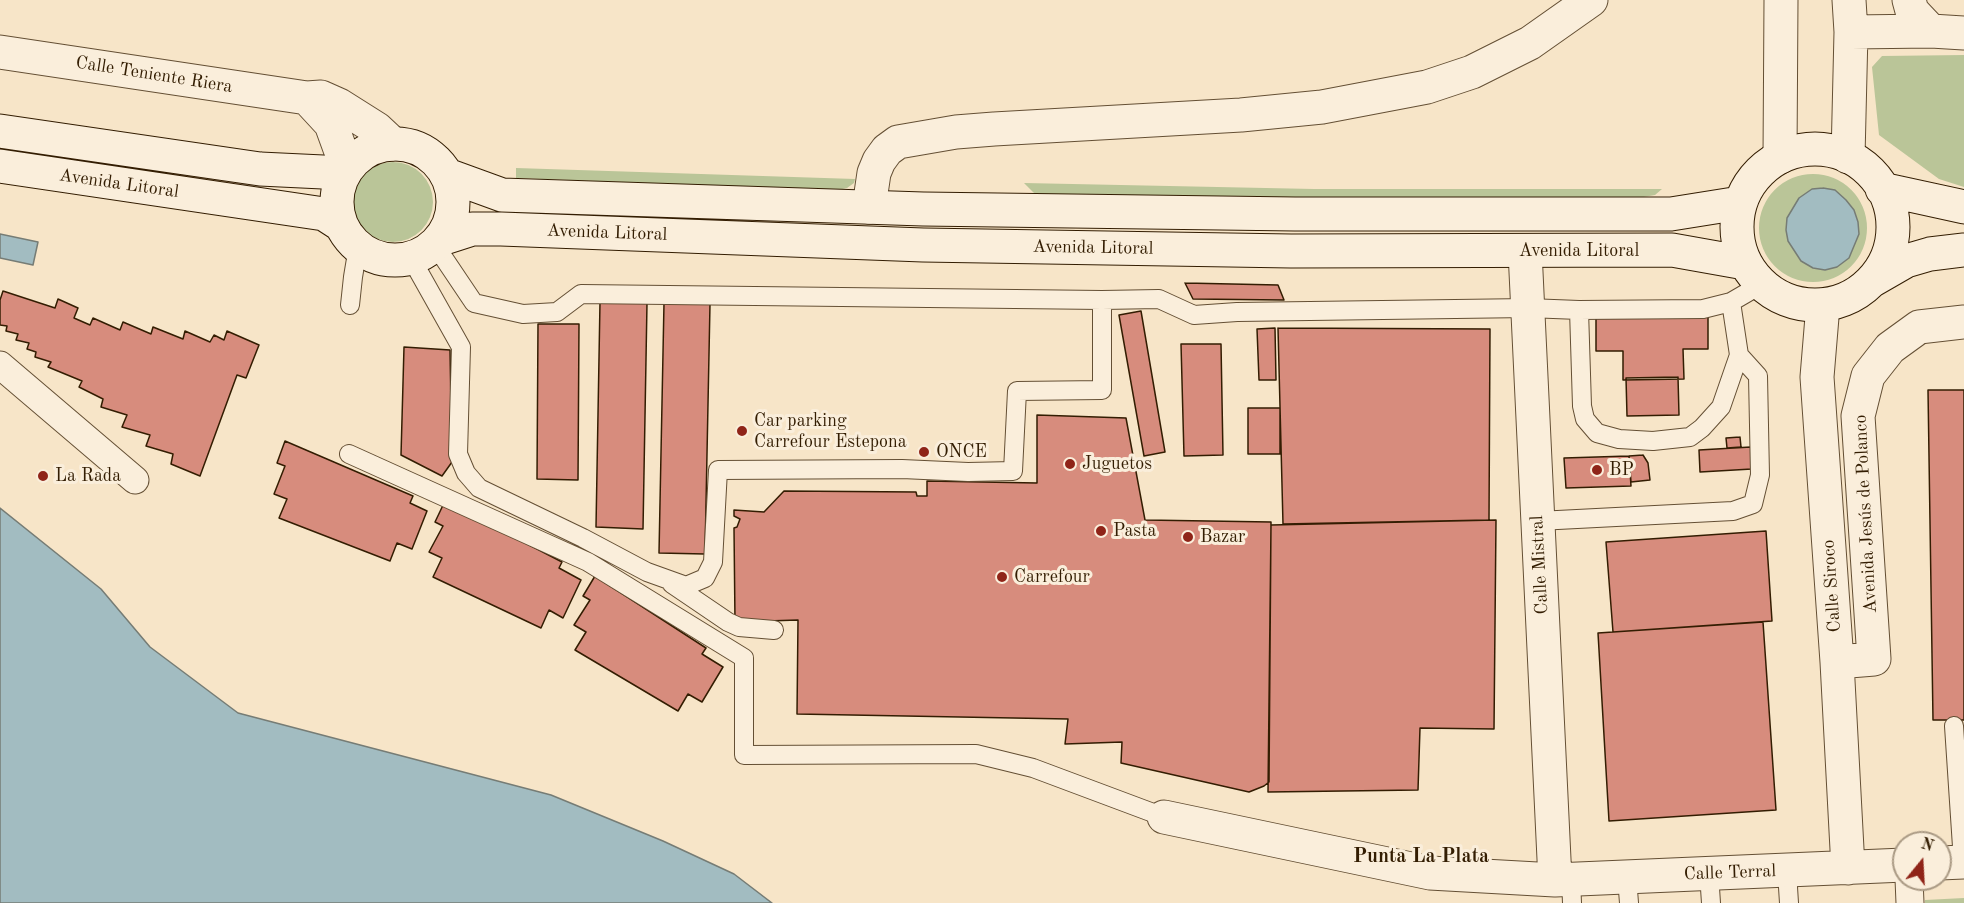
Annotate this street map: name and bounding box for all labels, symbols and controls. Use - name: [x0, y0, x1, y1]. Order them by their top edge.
- street label: Calle Teniente Riera: [74, 52, 234, 98]
- street label: Avenida Litoral: [58, 165, 180, 203]
- street label: Avenida Litoral: [546, 220, 668, 246]
- street label: Avenida Litoral: [1032, 236, 1154, 260]
- street label: Avenida Litoral: [1519, 240, 1639, 262]
- place label: Car parking Carrefour Estepona: [754, 410, 907, 452]
- street label: Avenida Jesús de Polanco: [1850, 414, 1882, 614]
- marker: Car parking Carrefour Estepona: [735, 424, 749, 438]
- place label: ONCE: [936, 441, 987, 463]
- marker: ONCE: [917, 445, 931, 459]
- place label: Juguetos: [1082, 453, 1152, 475]
- marker: Juguetos: [1063, 457, 1077, 471]
- place label: BP: [1609, 459, 1634, 481]
- marker: BP: [1590, 463, 1604, 477]
- place label: La Rada: [55, 465, 121, 487]
- marker: La Rada: [36, 469, 50, 483]
- street label: Calle Mistral: [1527, 515, 1553, 615]
- place label: Pasta: [1113, 520, 1156, 542]
- marker: Pasta: [1094, 524, 1108, 538]
- place label: Bazar: [1200, 526, 1246, 548]
- marker: Bazar: [1181, 530, 1195, 544]
- street label: Calle Siroco: [1818, 539, 1846, 633]
- place label: Carrefour: [1014, 566, 1090, 588]
- marker: Carrefour: [995, 570, 1009, 584]
- north arrow: [1892, 831, 1952, 891]
- text: N: [1919, 836, 1935, 855]
- district label: Punta La Plata: [1353, 845, 1489, 869]
- street label: Calle Terral: [1683, 861, 1777, 885]

